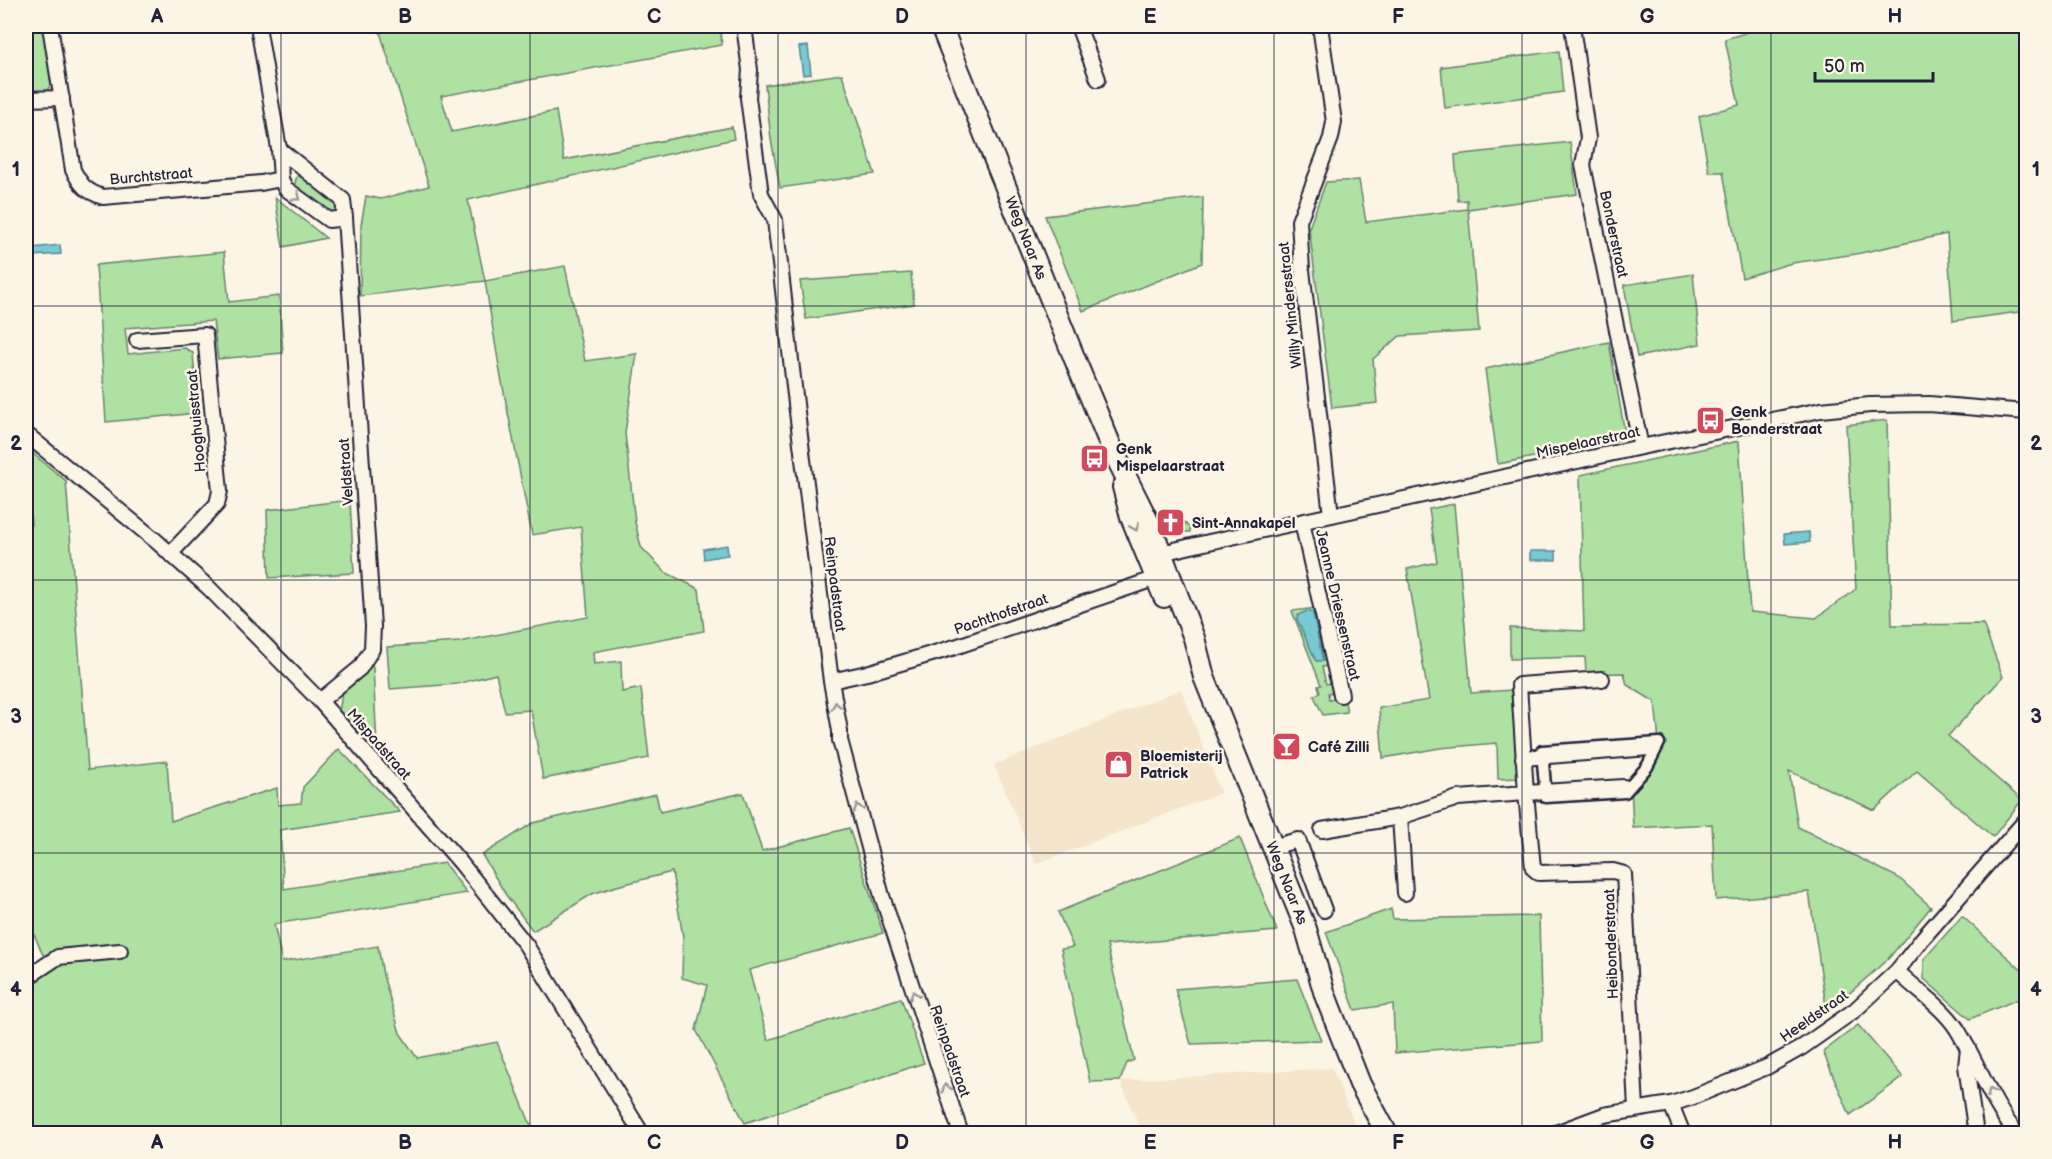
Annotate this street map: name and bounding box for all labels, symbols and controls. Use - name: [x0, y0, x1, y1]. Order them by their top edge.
- text: A: [150, 5, 164, 29]
- text: B: [398, 5, 412, 29]
- text: C: [647, 5, 661, 29]
- text: D: [895, 5, 909, 29]
- text: E: [1144, 5, 1157, 29]
- text: F: [1392, 5, 1404, 29]
- text: G: [1640, 5, 1655, 29]
- text: H: [1888, 5, 1902, 29]
- scale bar: [1815, 45, 1934, 83]
- text: 50 m: [1824, 56, 1865, 77]
- text: 1: [12, 158, 20, 182]
- text: 1: [2032, 158, 2040, 182]
- street label: Burchtstraat: [109, 163, 194, 190]
- street label: Bonderstraat: [1595, 189, 1632, 280]
- one-way arrow: [291, 190, 302, 201]
- street label: Weg Naar As: [1000, 194, 1051, 283]
- street label: Willy Mindersstraat: [1274, 240, 1307, 369]
- street label: Hooghuisstraat: [183, 368, 210, 473]
- place label: Genk Bonderstraat: [1731, 403, 1822, 439]
- bus stop icon: Genk Bonderstraat: [1694, 405, 1726, 437]
- street label: Mispelaarstraat: [1534, 422, 1642, 463]
- text: 2: [10, 432, 22, 456]
- text: 2: [2030, 432, 2042, 456]
- street label: Veldstraat: [335, 437, 358, 506]
- place label: Genk Mispelaarstraat: [1116, 440, 1224, 476]
- bus stop icon: Genk Mispelaarstraat: [1079, 442, 1111, 474]
- church icon: Sint-Annakapel: [1155, 507, 1187, 539]
- place label: Sint-Annakapel: [1192, 514, 1296, 533]
- one-way arrow: [1128, 521, 1140, 532]
- street label: Jeanne Driessenstraat: [1311, 528, 1364, 683]
- street label: Reinpadstraat: [819, 535, 850, 633]
- street label: Pachthofstraat: [952, 589, 1051, 639]
- one-way arrow: [830, 701, 843, 711]
- text: 3: [10, 705, 22, 729]
- street label: Mispadstraat: [342, 705, 415, 784]
- text: 3: [2030, 705, 2042, 729]
- bar icon: Café Zilli: [1271, 731, 1303, 763]
- place label: Café Zilli: [1308, 738, 1370, 757]
- place label: Bloemisterij Patrick: [1140, 747, 1222, 783]
- shop icon: Bloemisterij Patrick: [1103, 749, 1135, 781]
- one-way arrow: [853, 803, 866, 813]
- street label: Weg Naar As: [1261, 839, 1312, 928]
- street label: Heibonderstraat: [1600, 888, 1623, 999]
- text: 4: [10, 978, 22, 1002]
- text: 4: [2030, 978, 2042, 1002]
- street label: Heeldstraat: [1776, 986, 1853, 1047]
- one-way arrow: [908, 990, 921, 1001]
- street label: Reinpadstraat: [925, 1003, 974, 1100]
- one-way arrow: [940, 1084, 953, 1094]
- one-way arrow: [1986, 1087, 1998, 1098]
- text: A: [150, 1131, 164, 1155]
- text: B: [398, 1131, 412, 1155]
- text: C: [647, 1131, 661, 1155]
- text: D: [895, 1131, 909, 1155]
- text: E: [1144, 1131, 1157, 1155]
- text: F: [1392, 1131, 1404, 1155]
- text: G: [1640, 1131, 1655, 1155]
- text: H: [1888, 1131, 1902, 1155]

